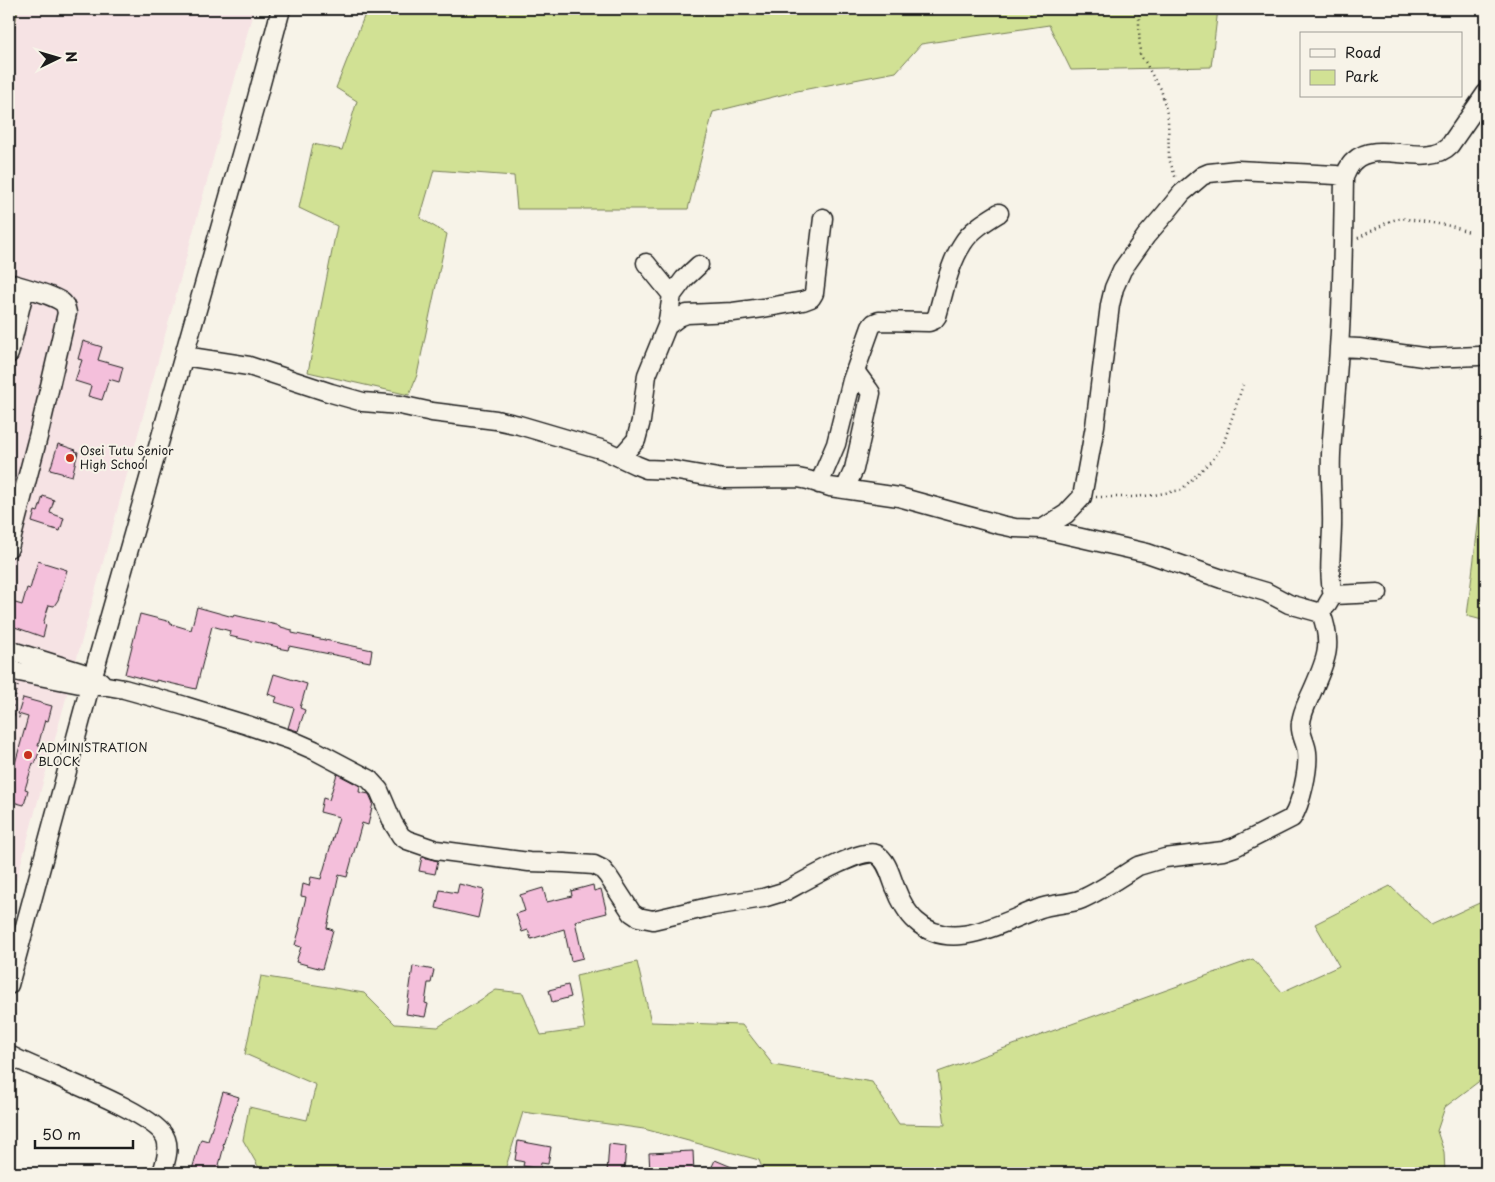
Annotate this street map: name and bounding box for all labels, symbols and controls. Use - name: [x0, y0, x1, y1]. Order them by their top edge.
- north arrow: [32, 32, 82, 82]
- legend: [1300, 32, 1462, 98]
- text: Road: [1345, 40, 1381, 63]
- text: N: [61, 50, 82, 63]
- text: Park: [1345, 64, 1379, 87]
- place label: Osei Tutu Senior High School: [80, 441, 174, 473]
- marker: Osei Tutu Senior High School: [64, 452, 76, 464]
- place label: ADMINISTRATION BLOCK: [38, 738, 148, 770]
- marker: ADMINISTRATION BLOCK: [22, 749, 34, 761]
- scale bar: [35, 1117, 132, 1149]
- text: 50 m: [42, 1122, 81, 1145]

